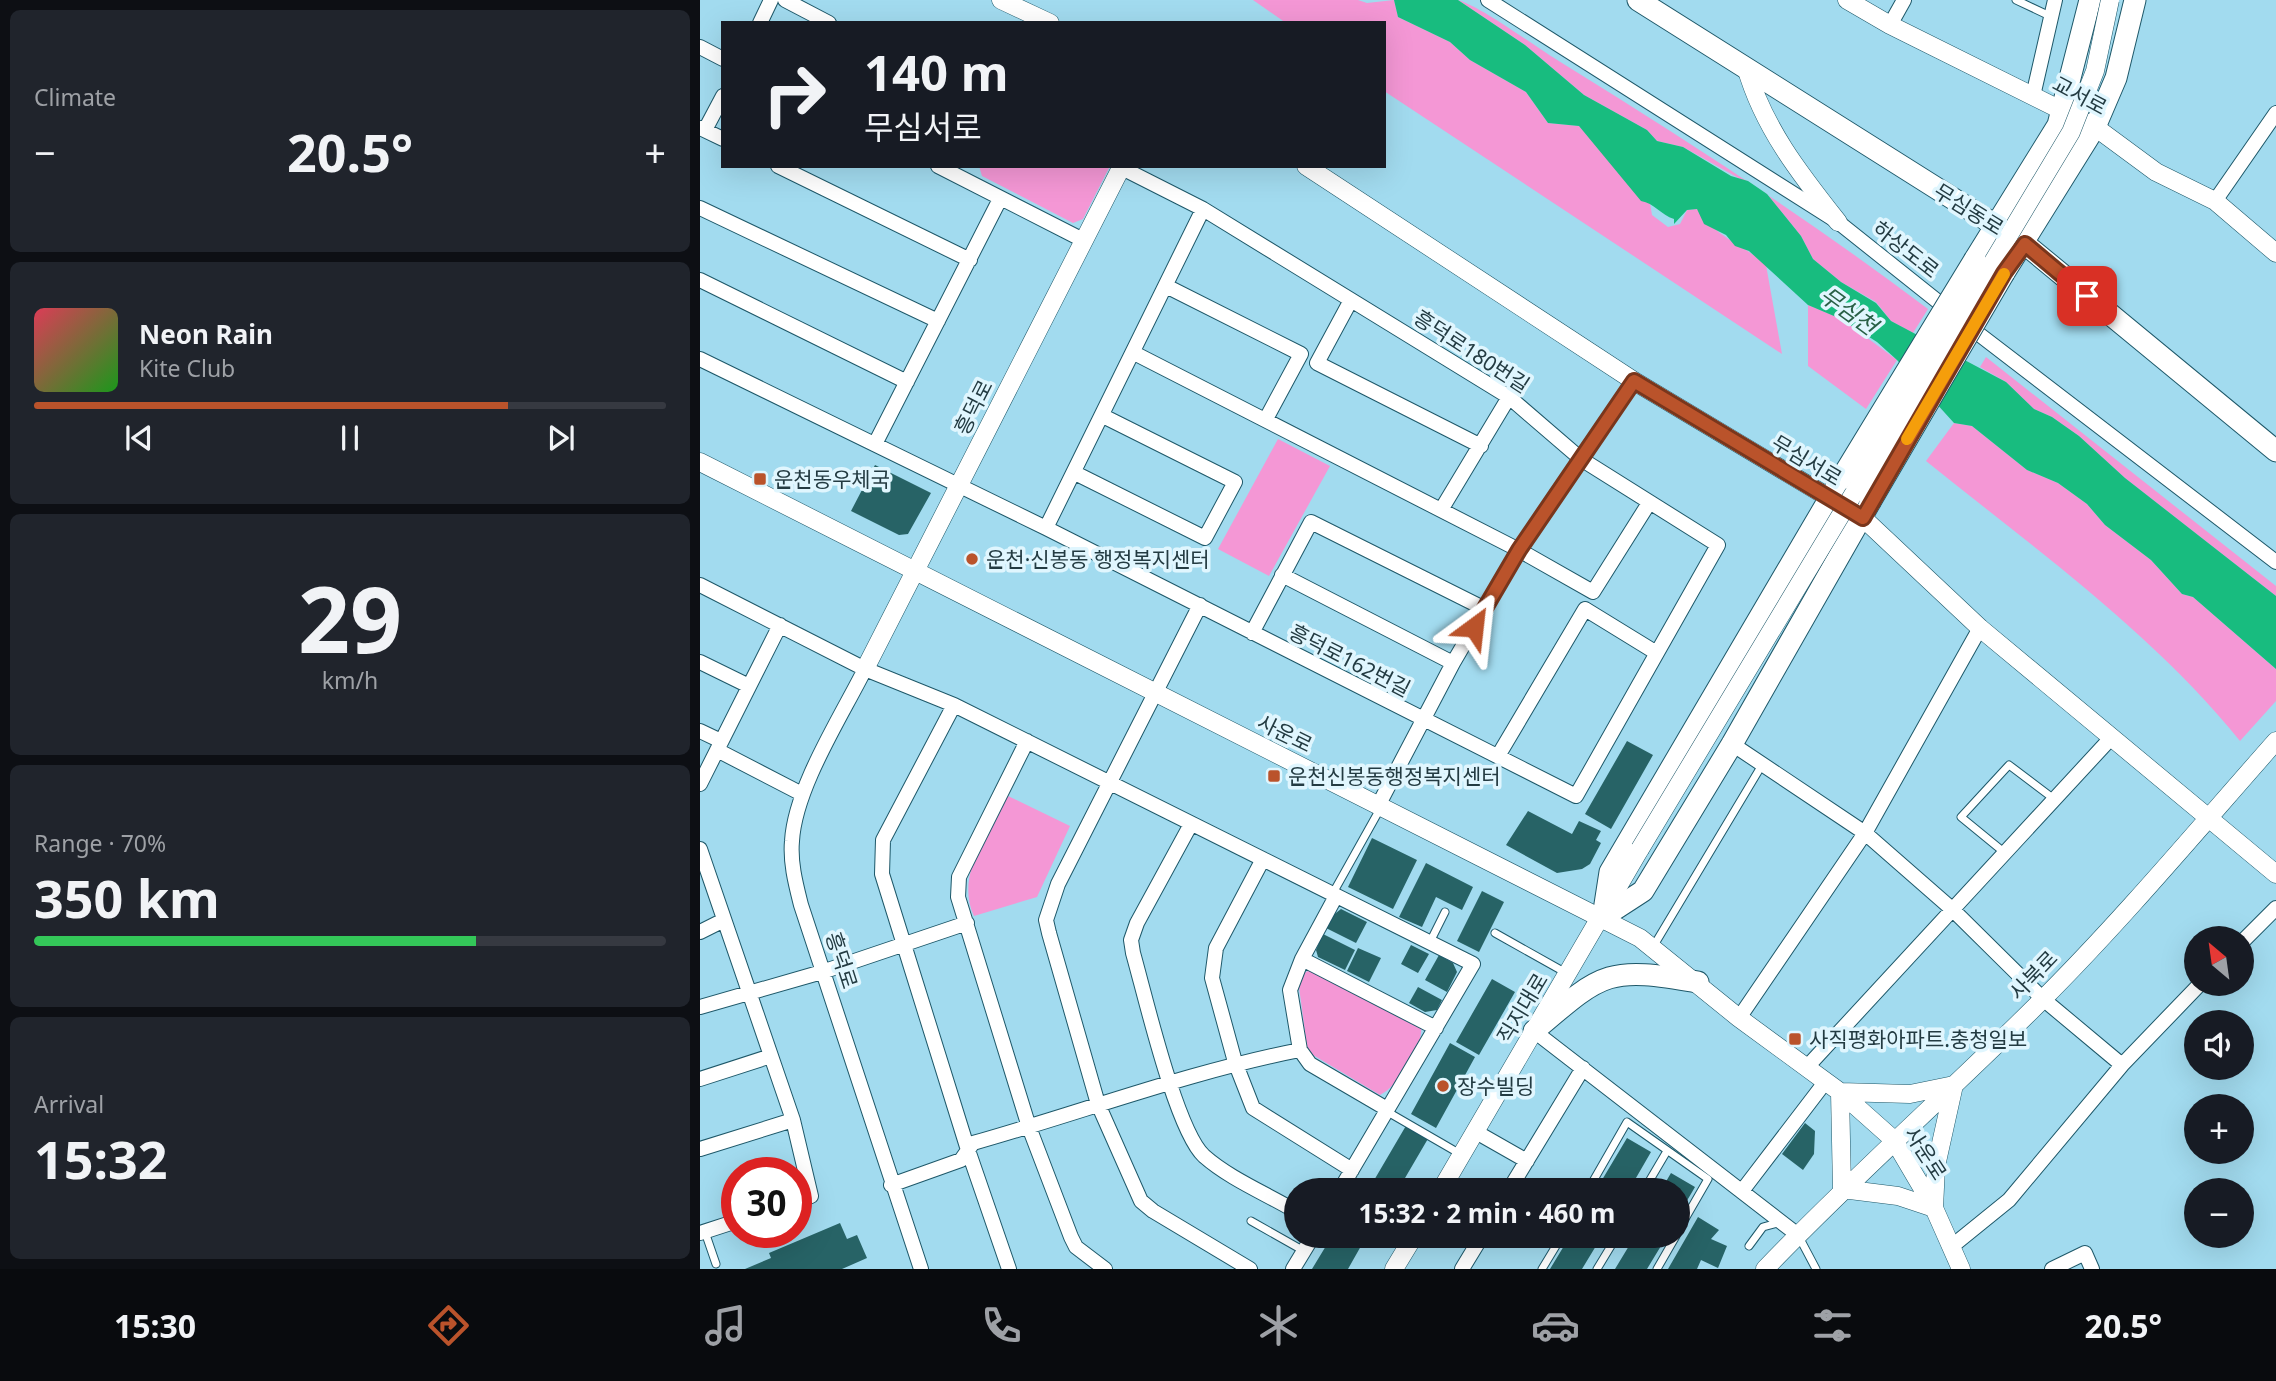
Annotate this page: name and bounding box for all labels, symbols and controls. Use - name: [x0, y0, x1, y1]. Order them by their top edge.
- text: 140 m: [864, 39, 1009, 105]
- icon: right: [749, 49, 840, 140]
- street label: 교서로: [2048, 69, 2112, 121]
- text: Climate: [34, 81, 116, 113]
- text: 무심서로: [864, 105, 982, 148]
- text: 20.5°: [287, 116, 413, 187]
- text: −: [34, 126, 56, 178]
- text: +: [644, 126, 666, 178]
- street label: 무심동로: [1929, 177, 2009, 241]
- street label: 하상도로: [1867, 214, 1945, 284]
- pin: [2057, 266, 2117, 326]
- icon: arrive: [2068, 277, 2106, 315]
- water label: 무심천: [1814, 278, 1886, 343]
- street label: 흥덕로180번길: [1409, 303, 1535, 399]
- text: Neon Rain: [139, 316, 273, 352]
- text: Kite Club: [139, 352, 235, 384]
- street label: 흥덕로: [947, 375, 999, 439]
- icon: previous: [120, 419, 158, 457]
- icon: pause: [331, 419, 369, 457]
- icon: next: [542, 419, 580, 457]
- street label: 무심서로: [1767, 428, 1847, 492]
- place label: 운천동우체국: [774, 465, 890, 493]
- marker: 운천동우체국: [752, 471, 768, 487]
- place label: 운천·신봉동 행정복지센터: [986, 545, 1210, 573]
- marker: 운천·신봉동 행정복지센터: [964, 551, 980, 567]
- text: 29: [298, 556, 402, 680]
- position arrow: [1437, 590, 1511, 664]
- street label: 흥덕로162번길: [1285, 617, 1415, 703]
- text: km/h: [322, 664, 378, 696]
- street label: 사운로: [1253, 708, 1317, 758]
- place label: 운천신봉동행정복지센터: [1288, 762, 1501, 790]
- marker: 운천신봉동행정복지센터: [1266, 768, 1282, 784]
- text: Range · 70%: [34, 827, 166, 859]
- text: 350 km: [34, 862, 220, 933]
- north arrow: [2184, 926, 2254, 996]
- map controls: [2184, 926, 2254, 1248]
- street label: 흥덕로: [820, 928, 864, 992]
- street label: 사북로: [2003, 944, 2063, 1006]
- street label: 직지대로: [1490, 968, 1554, 1048]
- button: sound: [2184, 1010, 2254, 1080]
- place label: 사직평화아파트.충청일보: [1809, 1025, 2027, 1053]
- marker: 사직평화아파트.충청일보: [1787, 1031, 1803, 1047]
- place label: 장수빌딩: [1457, 1072, 1534, 1100]
- marker: 장수빌딩: [1435, 1078, 1451, 1094]
- text: Arrival: [34, 1088, 104, 1120]
- button: +: [2184, 1094, 2254, 1164]
- street label: 사운로: [1898, 1121, 1954, 1185]
- text: 15:32: [34, 1123, 168, 1194]
- speed limit sign: 30: [721, 1157, 812, 1248]
- button: −: [2184, 1178, 2254, 1248]
- text: 15:32 · 2 min · 460 m: [1359, 1195, 1615, 1231]
- icon: directions: [424, 1301, 473, 1350]
- icon: music: [701, 1301, 750, 1350]
- icon: phone: [977, 1301, 1026, 1350]
- icon: climate: [1254, 1301, 1303, 1350]
- icon: car: [1531, 1301, 1580, 1350]
- icon: filters: [1808, 1301, 1857, 1350]
- text: 15:30: [114, 1304, 196, 1347]
- text: 20.5°: [2085, 1304, 2162, 1347]

